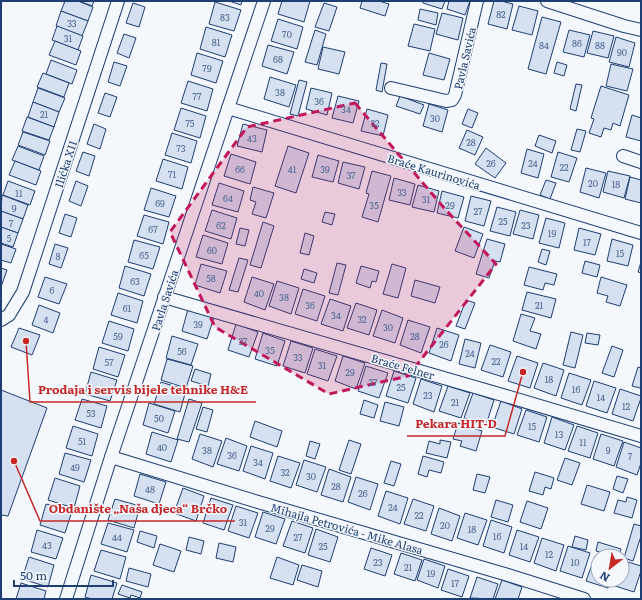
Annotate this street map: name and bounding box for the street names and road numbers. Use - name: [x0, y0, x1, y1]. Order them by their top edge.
- street label: Pavla Savića: [449, 25, 479, 91]
- street label: Ilićka XII: [50, 138, 80, 190]
- street label: Braće Kaurinovića: [386, 149, 482, 193]
- street label: Pavla Savića: [147, 267, 181, 333]
- street label: Braće Felner: [369, 349, 437, 383]
- street label: Mihajla Petrovića - Mike Alasa: [269, 499, 425, 557]

